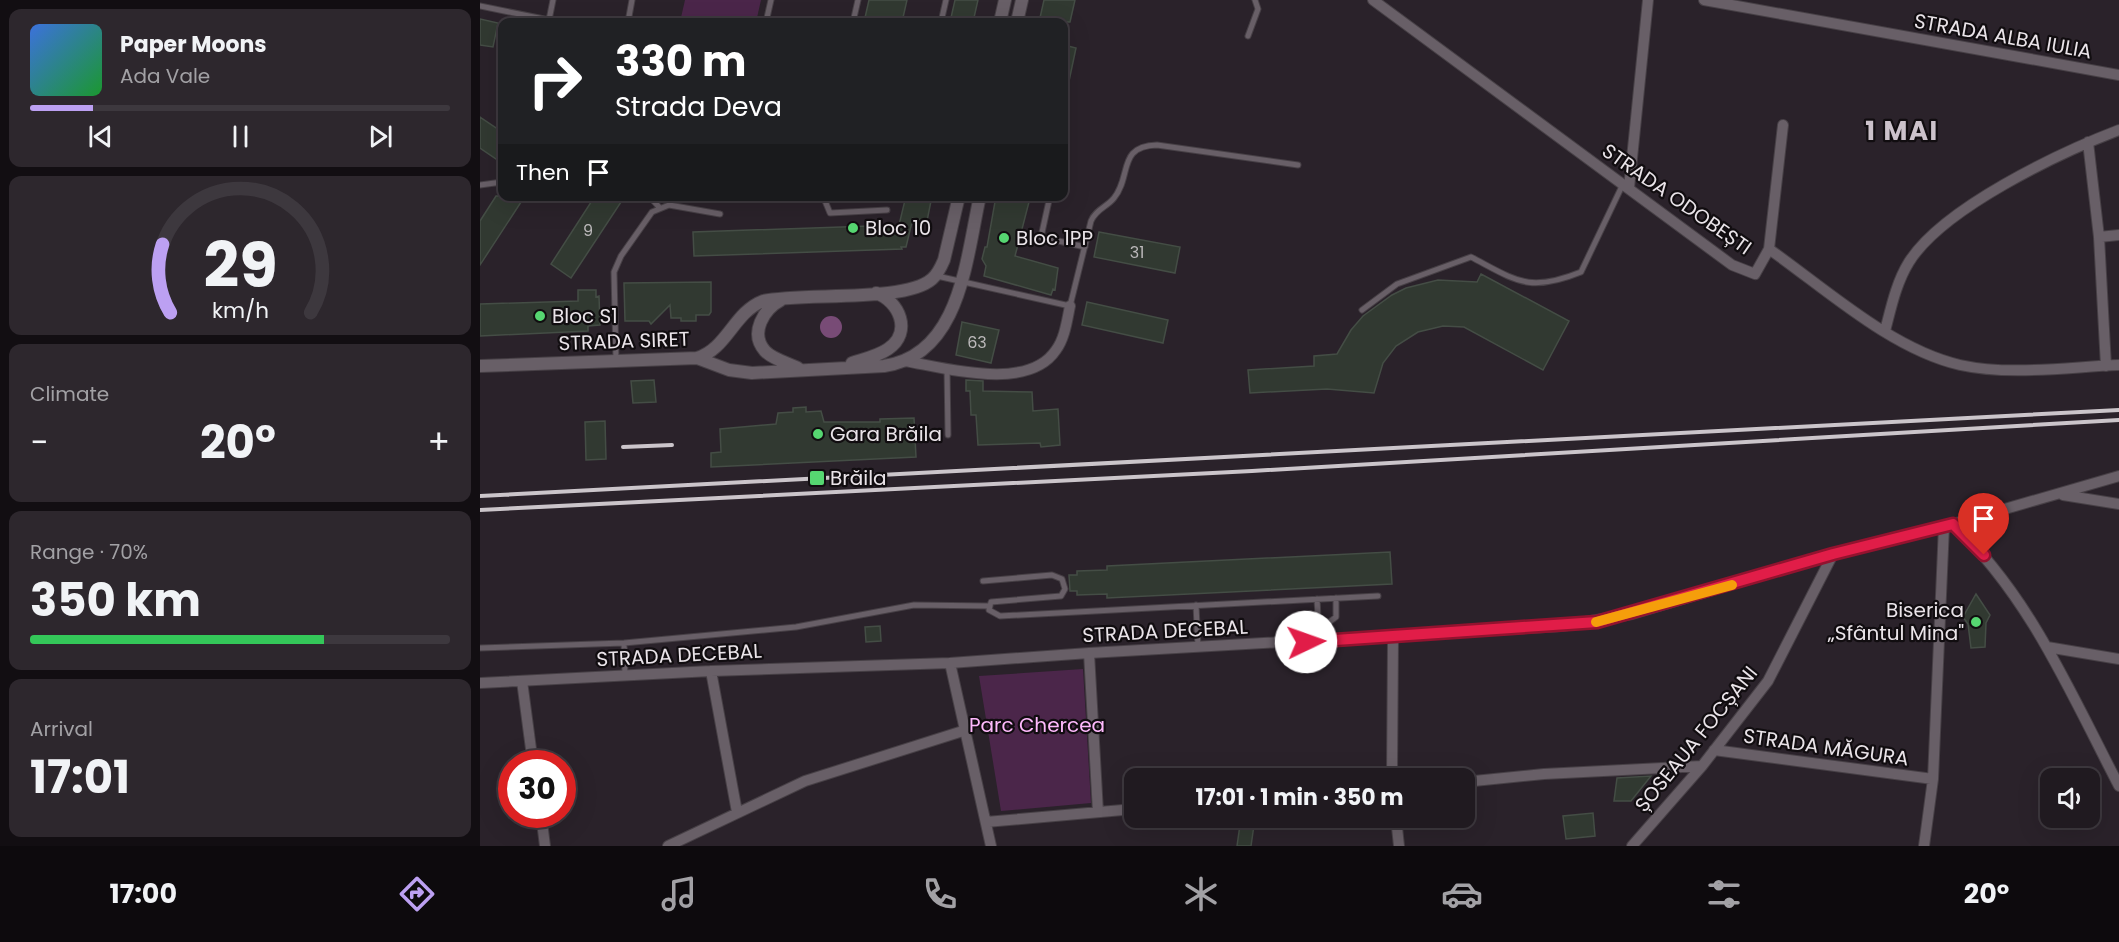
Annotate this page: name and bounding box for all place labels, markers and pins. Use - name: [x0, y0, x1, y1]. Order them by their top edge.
- place label: Bloc 10: [865, 214, 931, 242]
- marker: Bloc 10: [846, 221, 860, 235]
- place label: Bloc 1PP: [1016, 224, 1093, 252]
- marker: Bloc 1PP: [997, 231, 1011, 245]
- place label: Bloc S1: [552, 302, 618, 330]
- marker: Bloc S1: [533, 309, 547, 323]
- place label: Gara Brăila: [830, 420, 942, 448]
- marker: Gara Brăila: [811, 427, 825, 441]
- place label: Brăila: [830, 464, 887, 492]
- marker: Brăila: [808, 469, 826, 487]
- pin: [1958, 493, 2009, 555]
- place label: Biserica „Sfântul Mina": [1827, 596, 1964, 647]
- marker: Biserica „Sfântul Mina": [1969, 615, 1983, 629]

